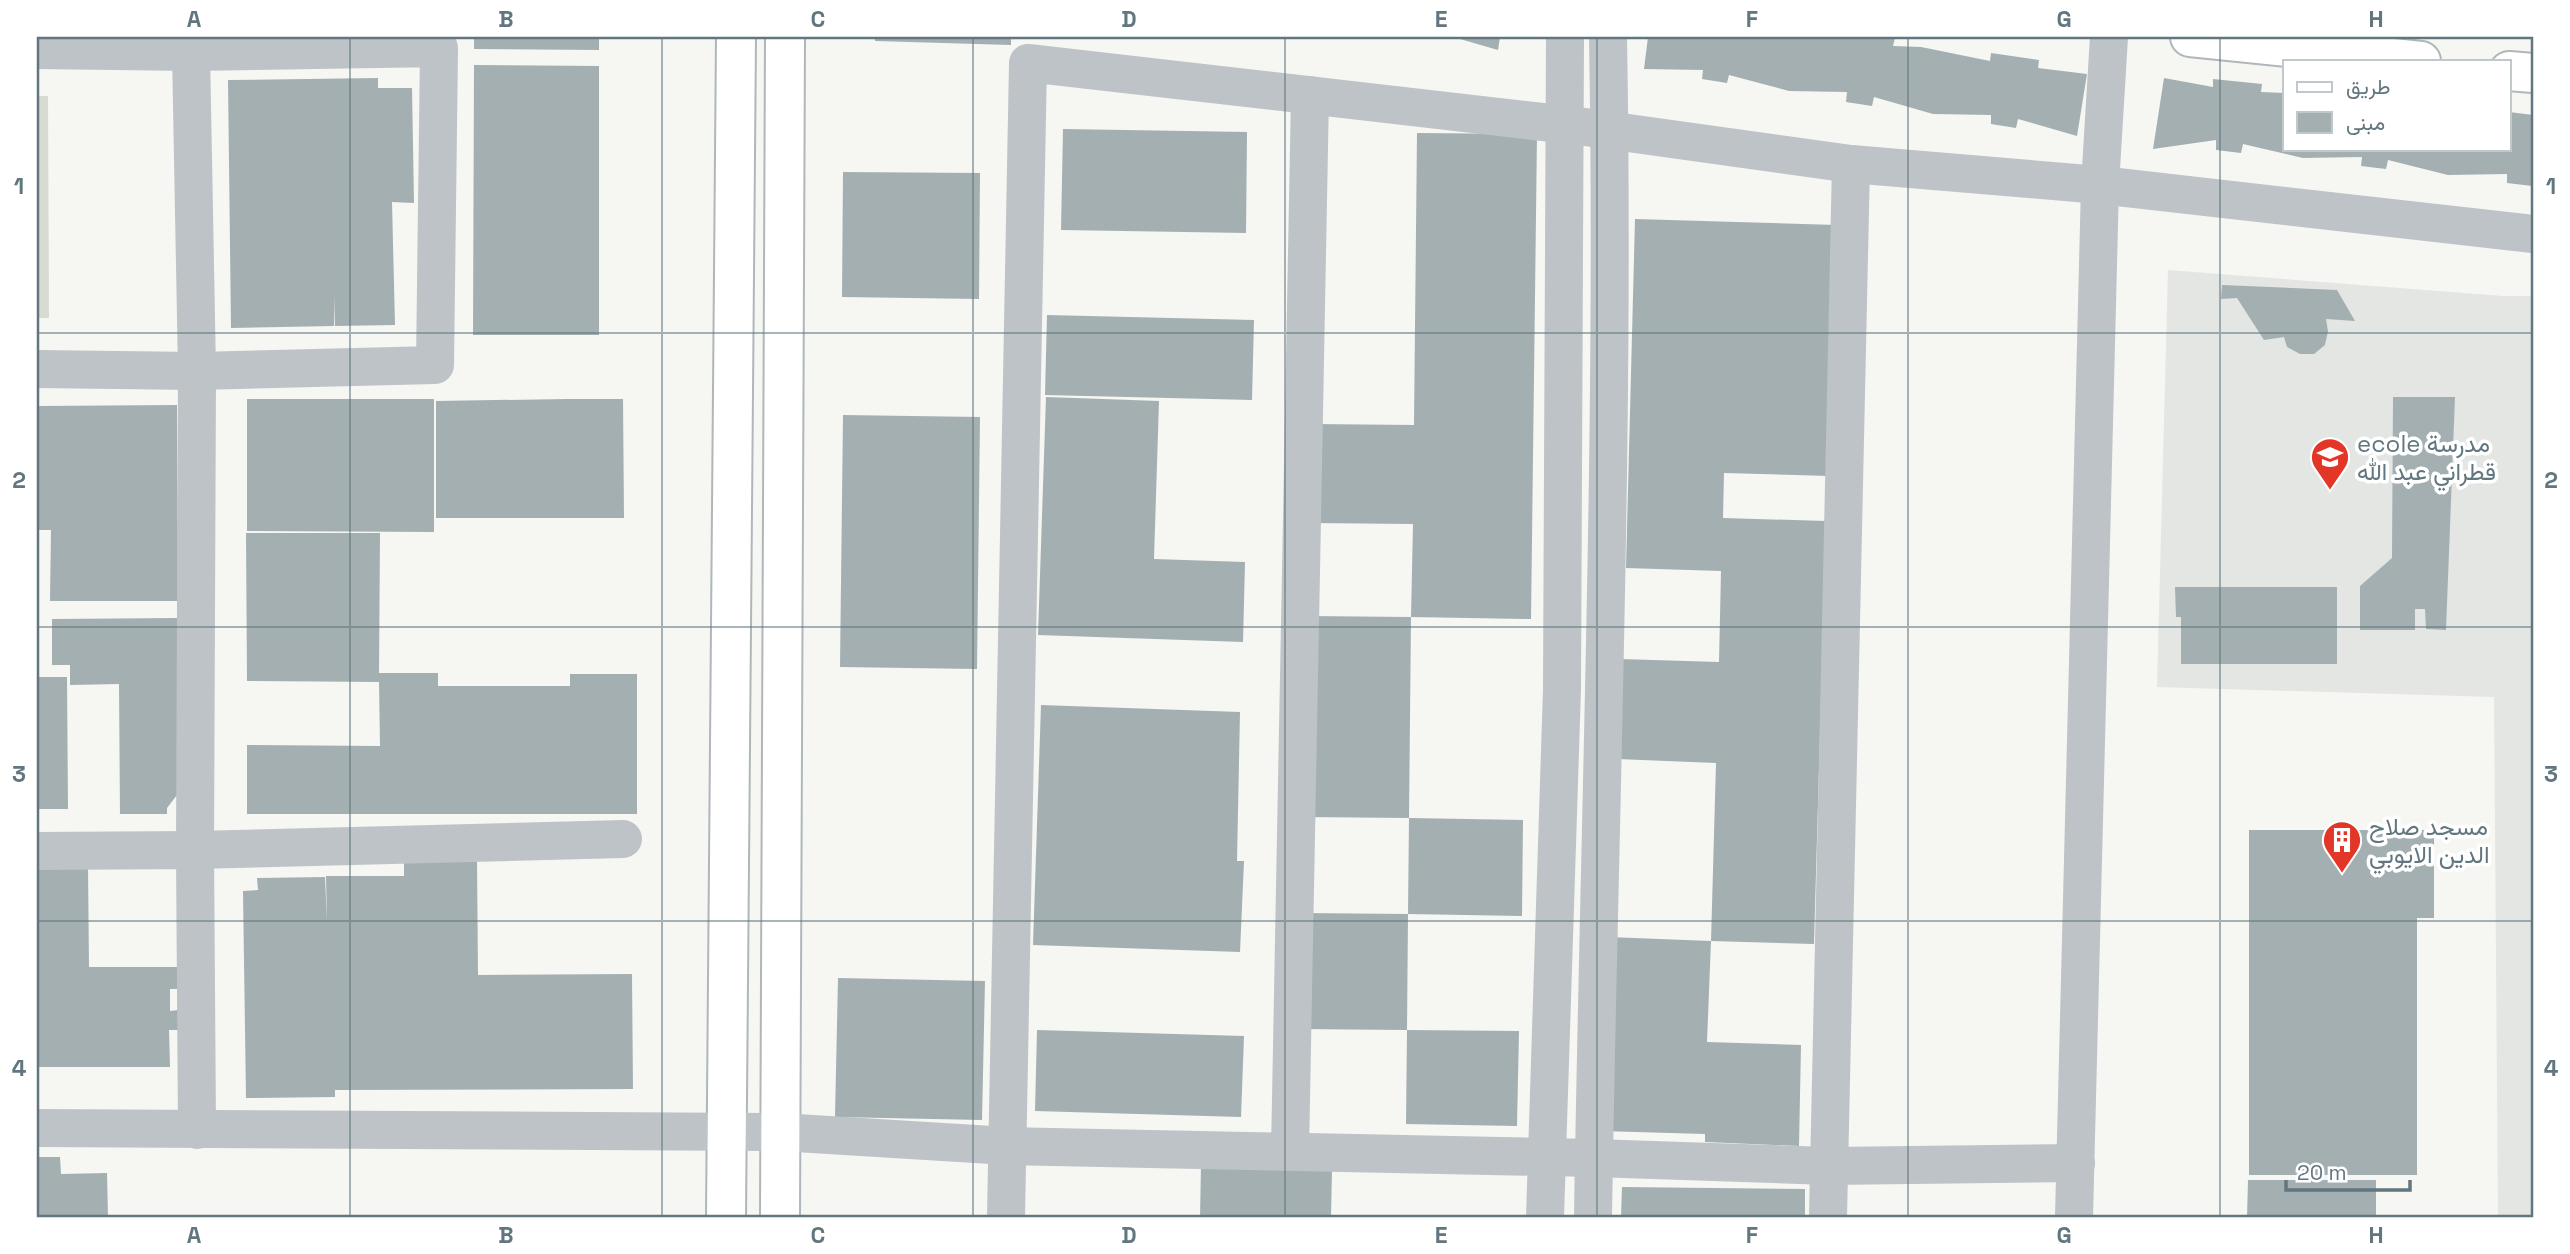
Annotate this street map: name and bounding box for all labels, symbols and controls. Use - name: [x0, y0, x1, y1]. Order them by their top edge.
- text: A: [187, 4, 202, 34]
- text: B: [498, 4, 514, 34]
- text: C: [811, 4, 825, 34]
- text: D: [1121, 4, 1137, 34]
- text: E: [1435, 4, 1447, 34]
- text: F: [1746, 4, 1758, 34]
- text: G: [2056, 4, 2072, 34]
- text: H: [2368, 4, 2384, 34]
- legend: [2283, 60, 2510, 150]
- text: طريق: [2346, 73, 2391, 100]
- text: مبنى: [2346, 109, 2385, 136]
- text: 1: [14, 171, 24, 201]
- text: 1: [2546, 171, 2556, 201]
- place label: ecole مدرسة قطراني عبد الله: [2357, 428, 2496, 491]
- school or university icon: ecole مدرسة قطراني عبد الله: [2309, 436, 2351, 491]
- text: 2: [12, 465, 26, 495]
- text: 2: [2544, 465, 2558, 495]
- text: 3: [12, 759, 26, 789]
- text: 3: [2544, 759, 2558, 789]
- place label: مسجد صلاح الدين الايوبي: [2369, 811, 2490, 874]
- building icon: مسجد صلاح الدين الايوبي: [2321, 819, 2363, 874]
- text: 4: [12, 1053, 27, 1083]
- text: 4: [2544, 1053, 2559, 1083]
- scale bar: [2286, 1149, 2411, 1193]
- text: 20 m: [2297, 1159, 2347, 1186]
- text: A: [187, 1220, 202, 1250]
- text: B: [498, 1220, 514, 1250]
- text: C: [811, 1220, 825, 1250]
- text: D: [1121, 1220, 1137, 1250]
- text: E: [1435, 1220, 1447, 1250]
- text: F: [1746, 1220, 1758, 1250]
- text: G: [2056, 1220, 2072, 1250]
- text: H: [2368, 1220, 2384, 1250]

